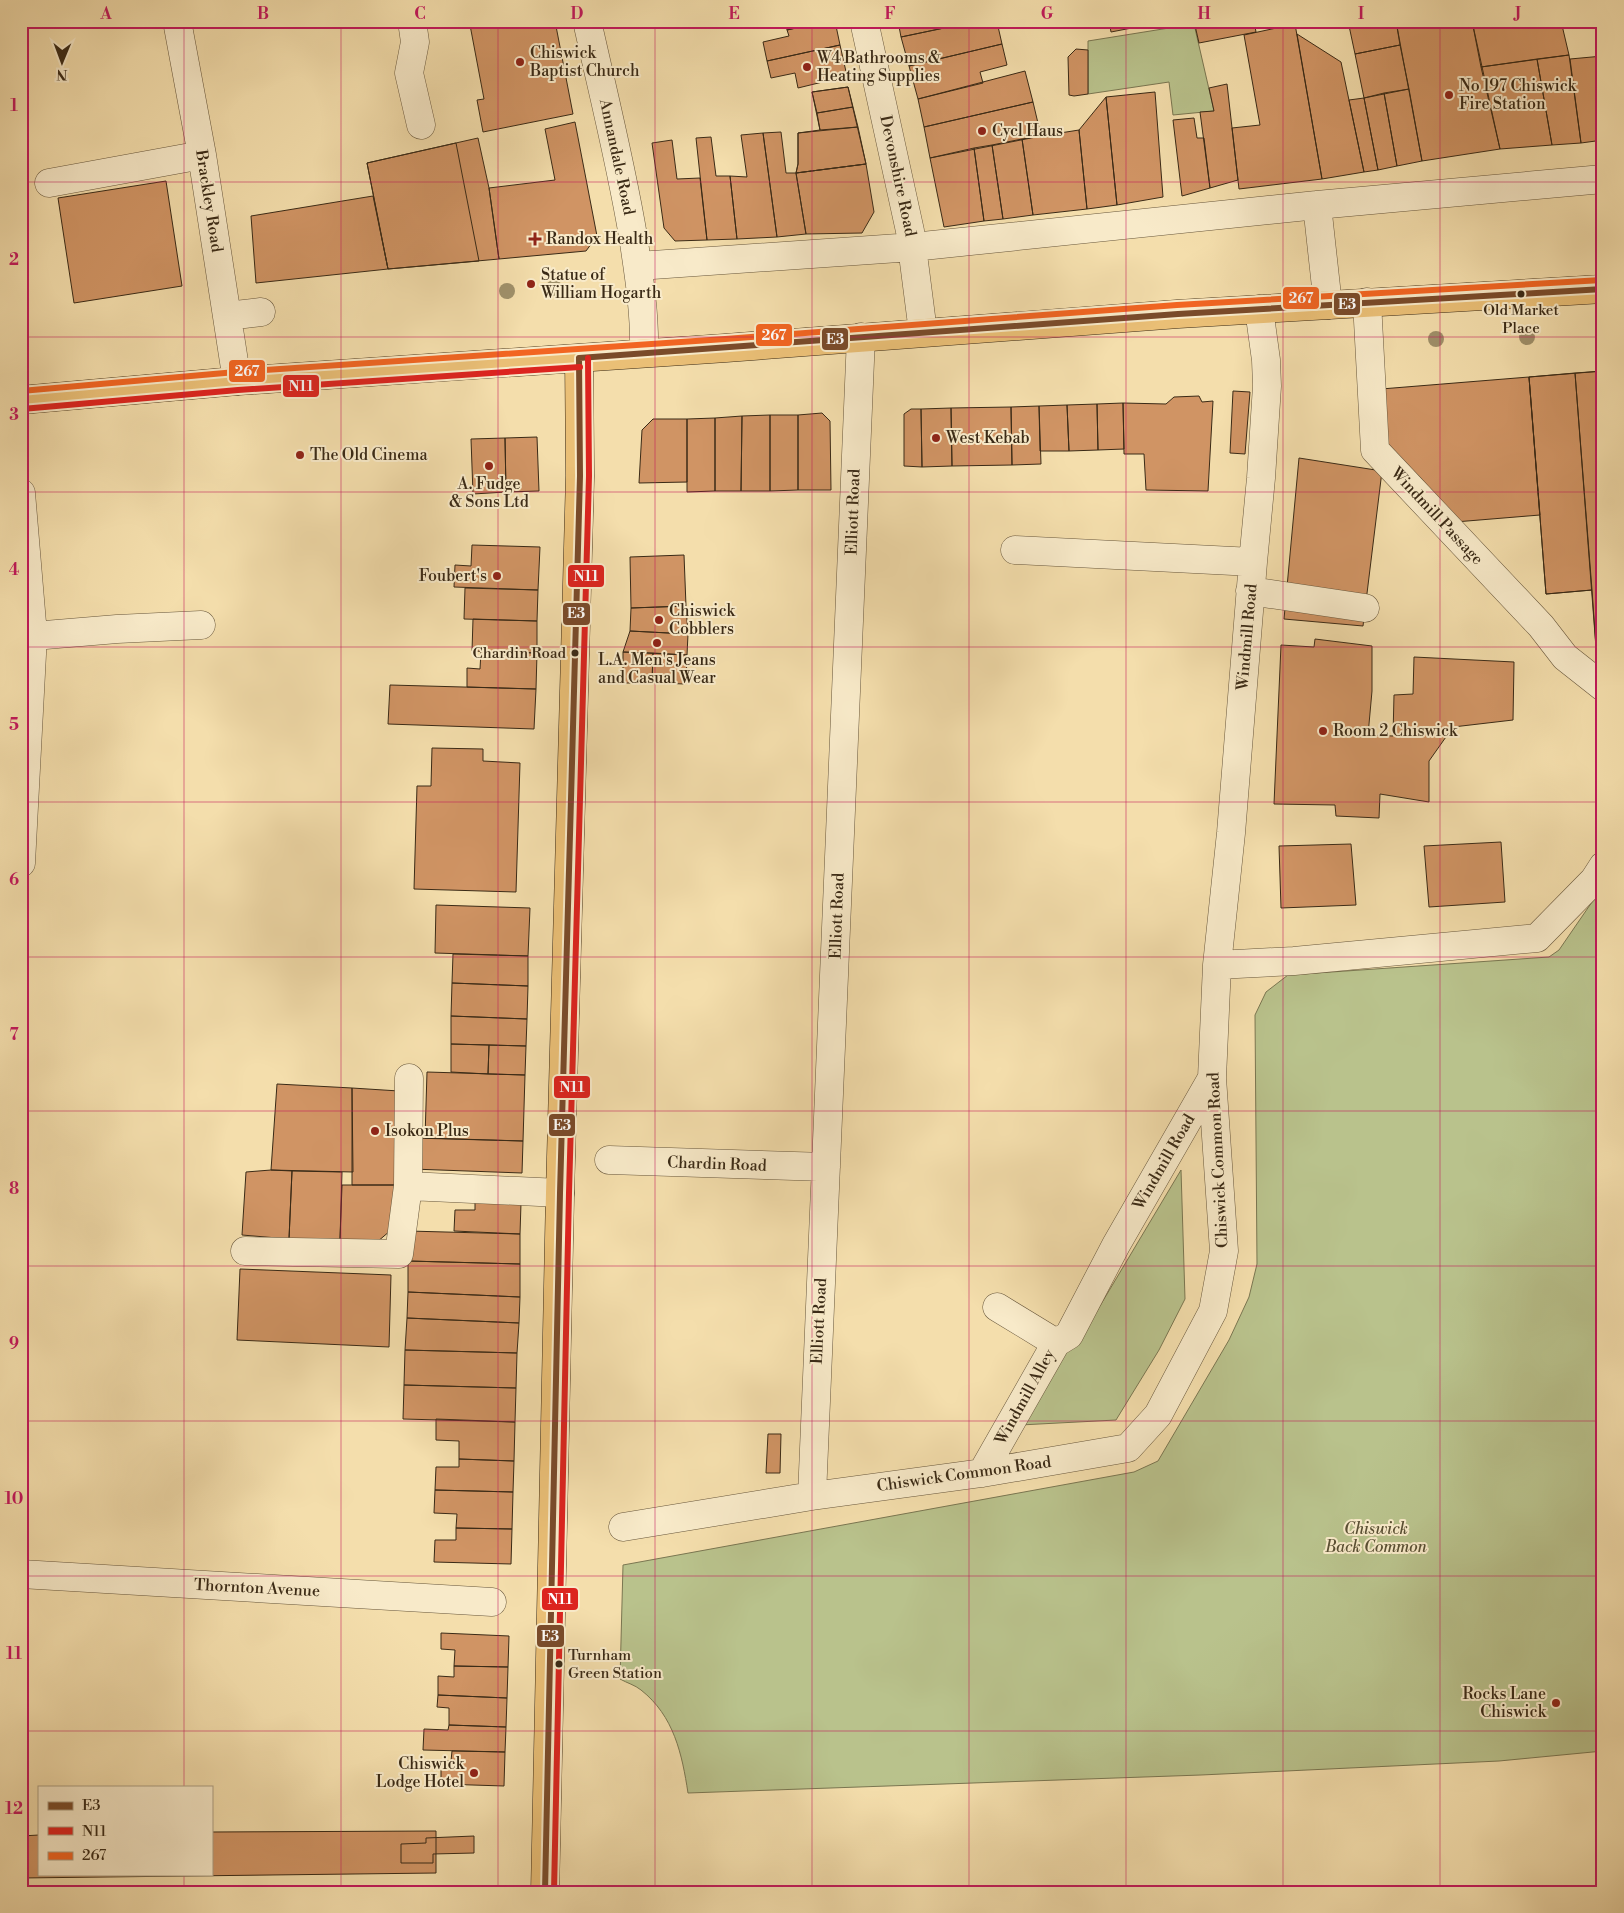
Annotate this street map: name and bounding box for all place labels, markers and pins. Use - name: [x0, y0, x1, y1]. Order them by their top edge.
- place label: Chiswick Baptist Church: [529, 43, 640, 81]
- place label: W4 Bathrooms & Heating Supplies: [816, 48, 941, 86]
- marker: Chiswick Baptist Church: [514, 56, 526, 68]
- marker: W4 Bathrooms & Heating Supplies: [801, 61, 813, 73]
- place label: No 197 Chiswick Fire Station: [1459, 76, 1578, 114]
- marker: No 197 Chiswick Fire Station: [1443, 89, 1455, 101]
- place label: Cycl Haus: [992, 121, 1063, 141]
- marker: Cycl Haus: [976, 125, 988, 137]
- place label: Randox Health: [546, 229, 654, 249]
- marker: Randox Health: [528, 232, 542, 246]
- place label: Statue of William Hogarth: [540, 265, 662, 303]
- marker: Statue of William Hogarth: [525, 278, 537, 290]
- marker: Old Market Place: [1516, 289, 1526, 299]
- place label: Old Market Place: [1483, 301, 1559, 338]
- place label: West Kebab: [945, 428, 1030, 448]
- marker: West Kebab: [930, 432, 942, 444]
- place label: The Old Cinema: [310, 445, 428, 465]
- marker: The Old Cinema: [294, 449, 306, 461]
- marker: A. Fudge & Sons Ltd: [483, 460, 495, 472]
- place label: A. Fudge & Sons Ltd: [449, 474, 529, 512]
- place label: Foubert's: [419, 566, 487, 586]
- marker: Foubert's: [491, 570, 503, 582]
- place label: Chiswick Cobblers: [669, 601, 736, 639]
- marker: Chiswick Cobblers: [653, 614, 665, 626]
- marker: L.A. Men's Jeans and Casual Wear: [651, 637, 663, 649]
- place label: Chardin Road: [473, 644, 566, 663]
- marker: Chardin Road: [570, 648, 580, 658]
- place label: L.A. Men's Jeans and Casual Wear: [598, 650, 716, 688]
- place label: Room 2 Chiswick: [1333, 721, 1459, 741]
- marker: Room 2 Chiswick: [1317, 725, 1329, 737]
- place label: Isokon Plus: [385, 1121, 469, 1141]
- marker: Isokon Plus: [369, 1125, 381, 1137]
- place label: Turnham Green Station: [568, 1646, 662, 1683]
- marker: Turnham Green Station: [554, 1659, 564, 1669]
- place label: Rocks Lane Chiswick: [1462, 1684, 1548, 1722]
- marker: Rocks Lane Chiswick: [1550, 1697, 1562, 1709]
- place label: Chiswick Lodge Hotel: [376, 1754, 466, 1792]
- marker: Chiswick Lodge Hotel: [468, 1767, 480, 1779]

